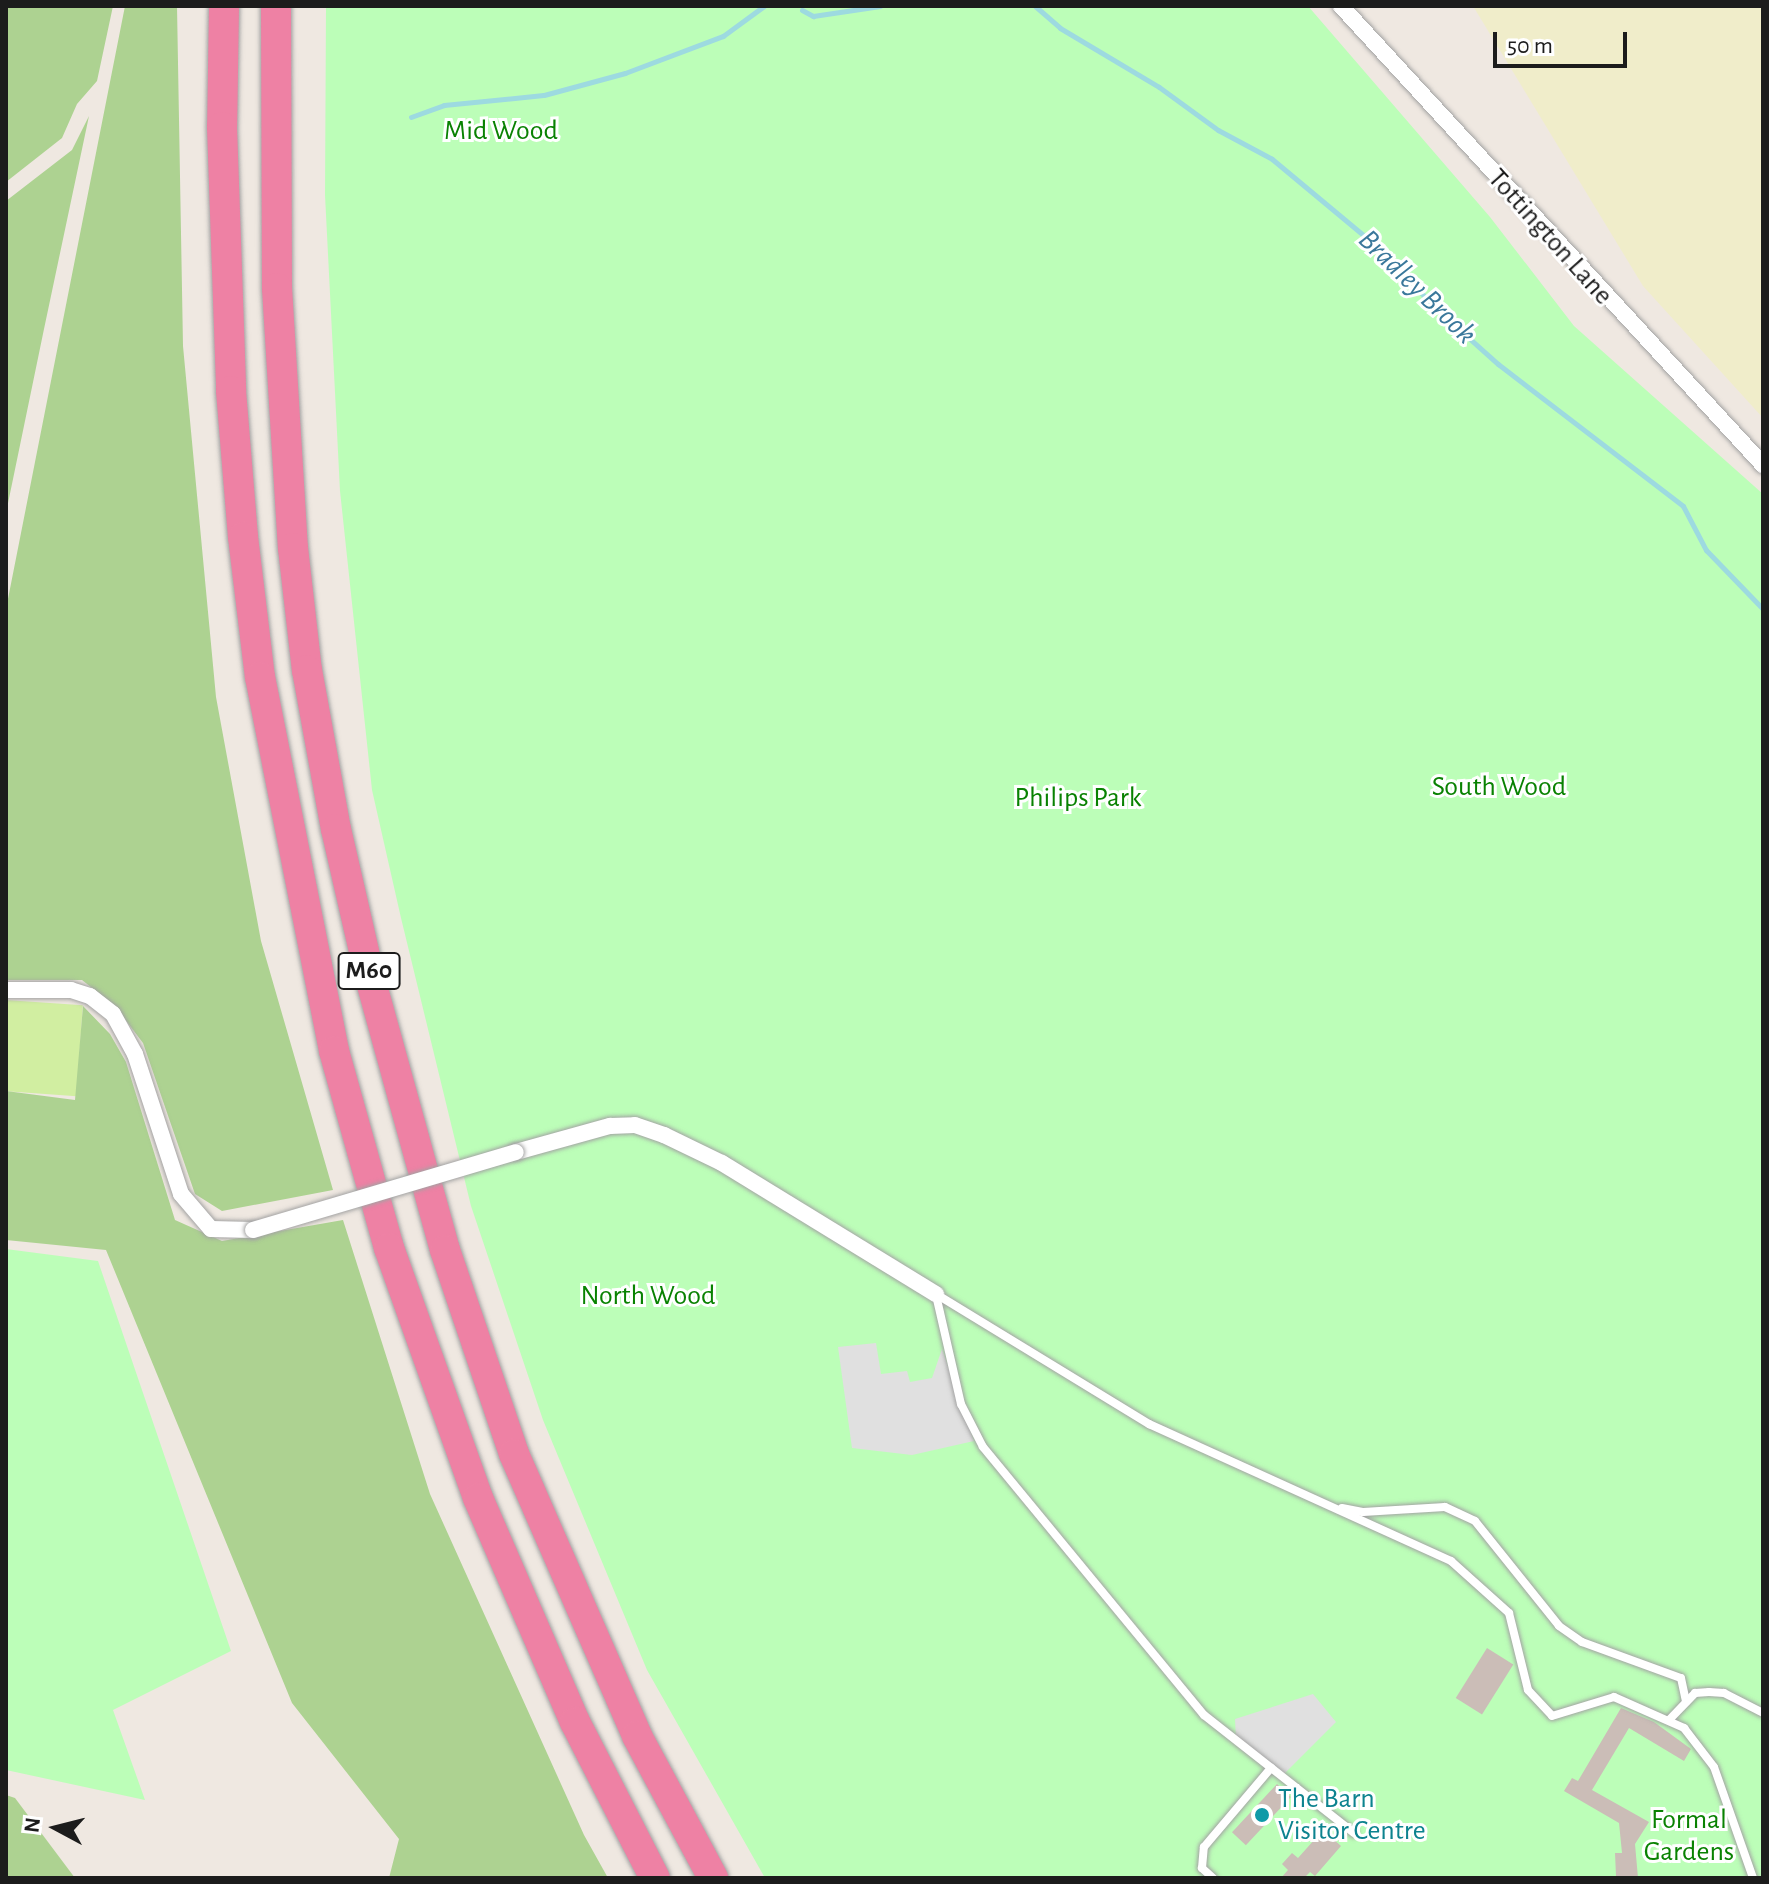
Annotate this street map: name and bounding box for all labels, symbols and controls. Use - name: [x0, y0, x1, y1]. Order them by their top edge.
- scale bar: [1497, 16, 1631, 66]
- text: 50 m: [1507, 34, 1553, 58]
- park label: Mid Wood: [444, 114, 558, 148]
- street label: Tottington Lane: [1480, 162, 1620, 312]
- water label: Bradley Brook: [1351, 222, 1483, 352]
- park label: South Wood: [1432, 770, 1566, 804]
- park label: Philips Park: [1014, 781, 1142, 815]
- road number: M60: [337, 949, 401, 993]
- park label: North Wood: [581, 1279, 715, 1313]
- place label: The Barn Visitor Centre: [1278, 1782, 1426, 1848]
- north arrow: [16, 1788, 96, 1868]
- park label: Formal Gardens: [1644, 1803, 1734, 1869]
- marker: The Barn Visitor Centre: [1253, 1806, 1271, 1824]
- text: N: [20, 1816, 44, 1834]

